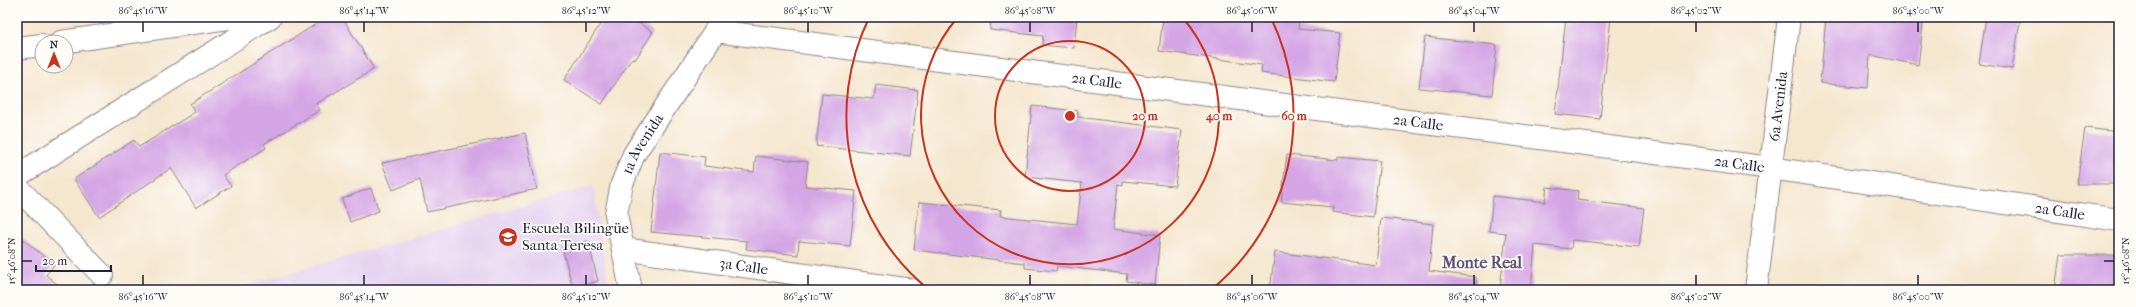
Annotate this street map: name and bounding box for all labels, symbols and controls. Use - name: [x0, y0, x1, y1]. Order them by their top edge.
- text: 86°45'16"W: [119, 5, 169, 17]
- text: 86°45'14"W: [339, 5, 390, 17]
- text: 86°45'12"W: [562, 5, 611, 17]
- text: 86°45'10"W: [784, 5, 834, 17]
- text: 86°45'08"W: [1005, 5, 1056, 17]
- text: 86°45'06"W: [1227, 5, 1279, 17]
- text: 86°45'04"W: [1448, 5, 1501, 17]
- text: 86°45'02"W: [1671, 5, 1722, 17]
- text: 86°45'00"W: [1893, 5, 1945, 17]
- north arrow: [34, 34, 74, 74]
- text: N: [50, 38, 59, 51]
- street label: 2a Calle: [1071, 68, 1124, 93]
- street label: 6a Avenida: [1765, 69, 1791, 142]
- street label: 1a Avenida: [618, 109, 668, 177]
- centre of rings: [1063, 109, 1077, 123]
- text: 20 m: [1132, 109, 1159, 123]
- text: 40 m: [1205, 109, 1233, 124]
- text: 60 m: [1281, 109, 1308, 123]
- street label: 2a Calle: [1392, 110, 1445, 134]
- street label: 2a Calle: [1713, 152, 1766, 176]
- street label: 2a Calle: [2034, 199, 2087, 224]
- place label: Escuela Bilingüe Santa Teresa: [522, 219, 630, 254]
- school or university icon: Escuela Bilingüe Santa Teresa: [497, 226, 519, 248]
- text: 15°46'08"N: [6, 237, 18, 284]
- text: 15°46'08"N: [2120, 237, 2132, 284]
- scale bar: [36, 247, 111, 273]
- district label: Monte Real: [1441, 253, 1522, 272]
- text: 20 m: [42, 254, 67, 268]
- street label: 3a Calle: [718, 254, 770, 279]
- text: 86°45'16"W: [119, 291, 169, 303]
- text: 86°45'14"W: [339, 291, 390, 303]
- text: 86°45'12"W: [562, 291, 611, 303]
- text: 86°45'10"W: [784, 291, 834, 303]
- text: 86°45'08"W: [1005, 291, 1056, 303]
- text: 86°45'06"W: [1227, 291, 1279, 303]
- text: 86°45'04"W: [1448, 291, 1501, 303]
- text: 86°45'02"W: [1671, 291, 1722, 303]
- text: 86°45'00"W: [1893, 291, 1945, 303]

